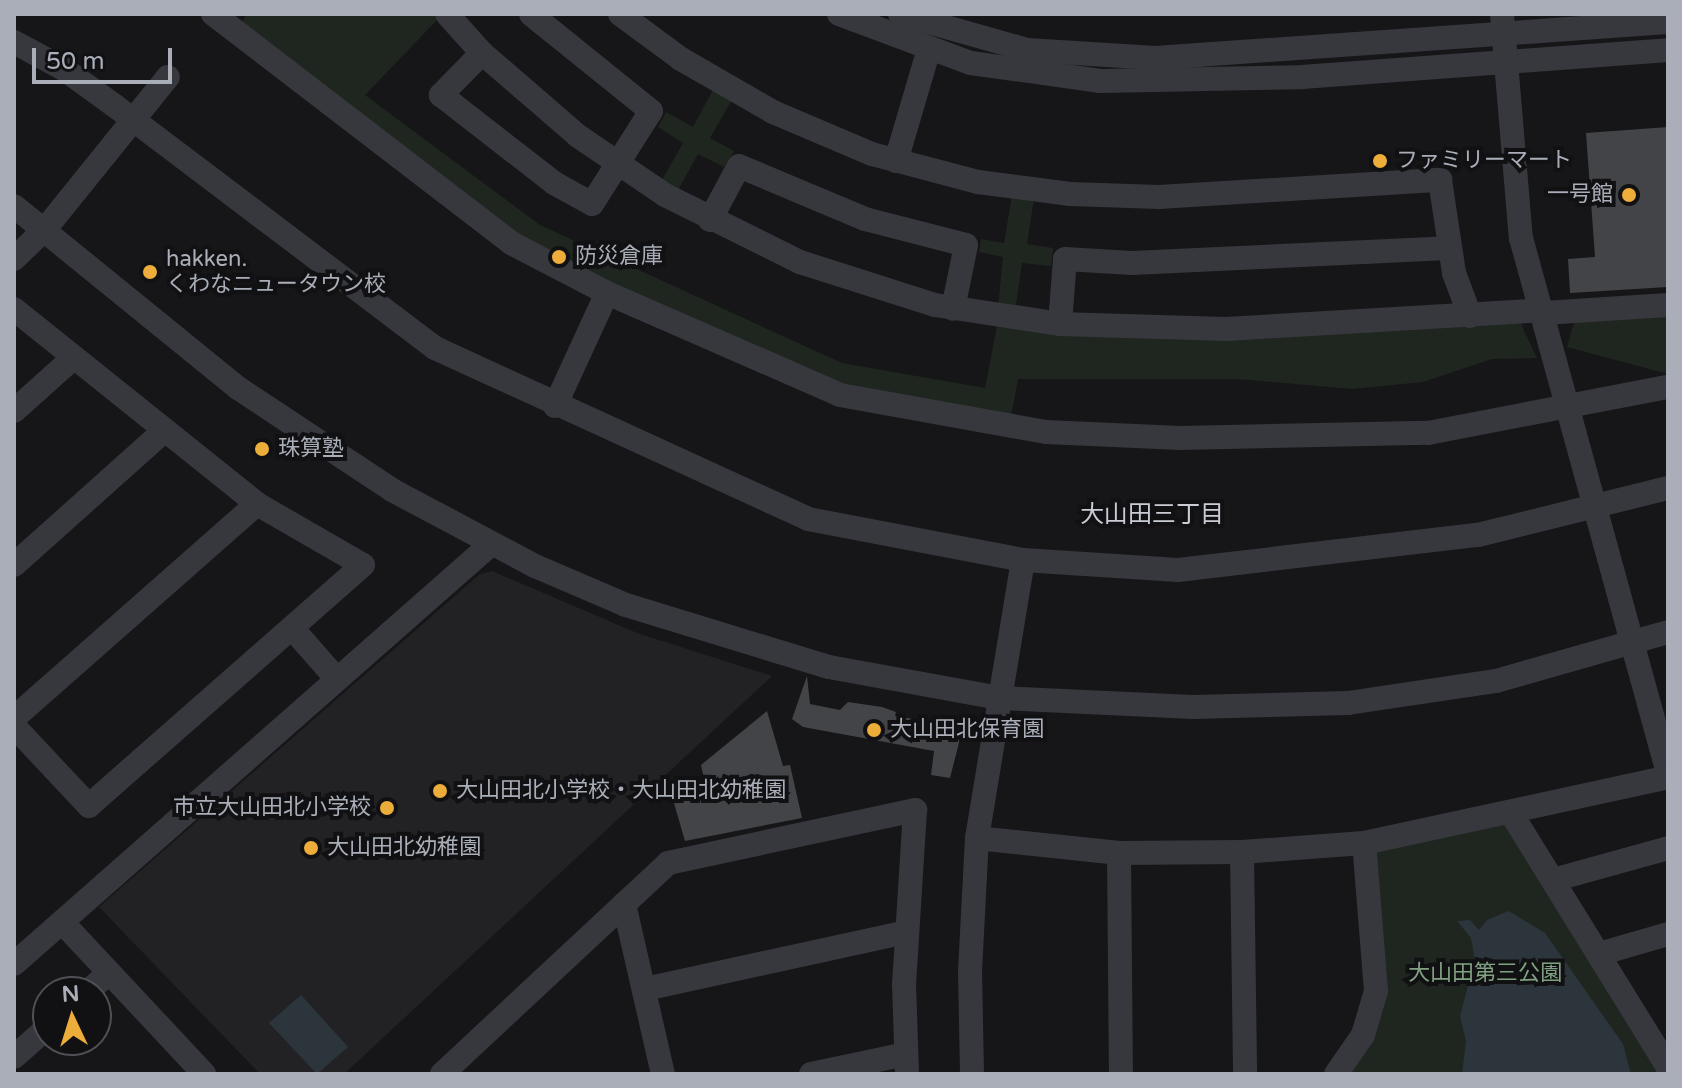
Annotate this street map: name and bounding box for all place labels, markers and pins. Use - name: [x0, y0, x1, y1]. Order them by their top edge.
- place label: ファミリーマート: [1396, 148, 1572, 174]
- marker: ファミリーマート: [1371, 152, 1389, 170]
- place label: 一号館: [1547, 182, 1613, 208]
- marker: 一号館: [1620, 186, 1638, 204]
- place label: 防災倉庫: [575, 244, 663, 270]
- place label: hakken. くわなニュータウン校: [166, 246, 386, 298]
- marker: 防災倉庫: [550, 248, 568, 266]
- marker: hakken. くわなニュータウン校: [141, 263, 159, 281]
- place label: 珠算塾: [278, 436, 344, 462]
- marker: 珠算塾: [253, 440, 271, 458]
- place label: 大山田北保育園: [890, 717, 1044, 743]
- marker: 大山田北保育園: [865, 721, 883, 739]
- place label: 大山田北小学校・大山田北幼稚園: [456, 778, 786, 804]
- marker: 大山田北小学校・大山田北幼稚園: [431, 782, 449, 800]
- place label: 市立大山田北小学校: [173, 795, 371, 821]
- marker: 市立大山田北小学校: [378, 799, 396, 817]
- place label: 大山田北幼稚園: [327, 835, 481, 861]
- marker: 大山田北幼稚園: [302, 839, 320, 857]

